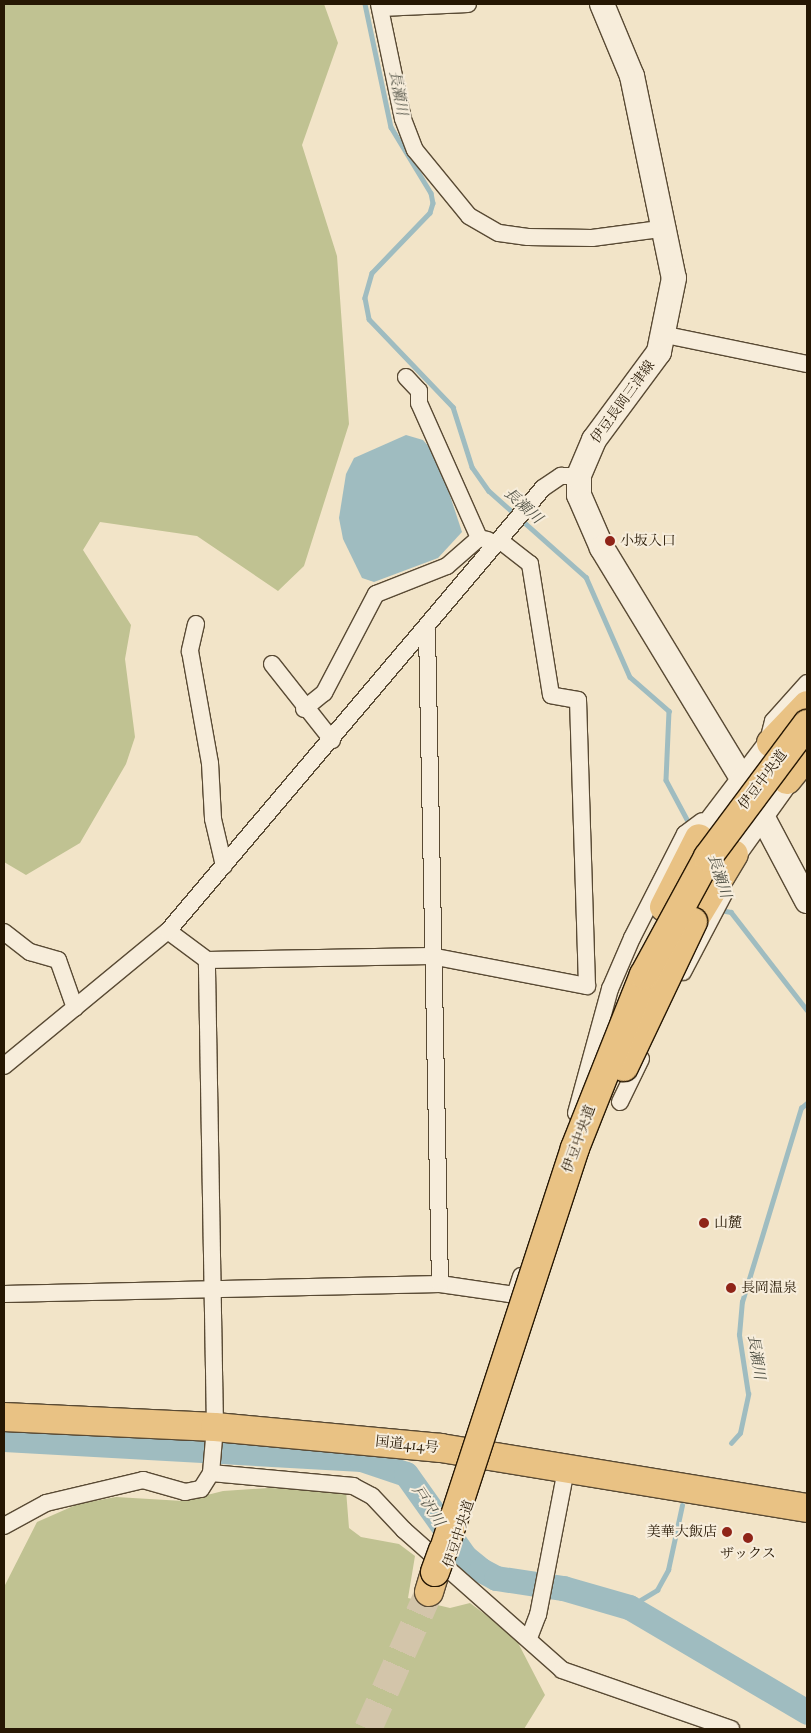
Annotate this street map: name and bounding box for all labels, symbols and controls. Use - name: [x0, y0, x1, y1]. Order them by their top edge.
- water label: 長瀬川: [385, 69, 411, 117]
- street label: 伊豆長岡三津線: [587, 357, 659, 447]
- water label: 長瀬川: [500, 484, 546, 528]
- place label: 小坂入口: [620, 533, 676, 549]
- marker: 小坂入口: [604, 535, 616, 547]
- street label: 伊豆中央道: [735, 747, 791, 813]
- water label: 長瀬川: [703, 852, 735, 900]
- street label: 伊豆中央道: [559, 1103, 599, 1175]
- place label: 山麓: [714, 1215, 742, 1231]
- marker: 山麓: [698, 1217, 710, 1229]
- place label: 長岡温泉: [741, 1280, 797, 1296]
- marker: 長岡温泉: [725, 1282, 737, 1294]
- water label: 長瀬川: [744, 1333, 768, 1381]
- street label: 国道414号: [375, 1433, 439, 1457]
- water label: 戸沢川: [408, 1482, 448, 1530]
- street label: 伊豆中央道: [440, 1498, 478, 1570]
- place label: 美華大飯店: [647, 1524, 717, 1540]
- marker: 美華大飯店: [721, 1526, 733, 1538]
- marker: ザックス: [742, 1532, 754, 1544]
- place label: ザックス: [720, 1546, 776, 1562]

